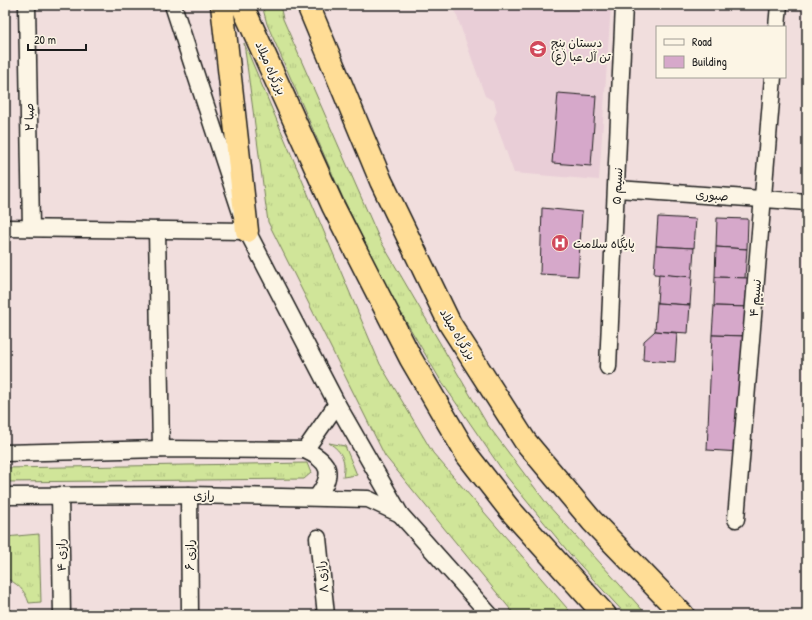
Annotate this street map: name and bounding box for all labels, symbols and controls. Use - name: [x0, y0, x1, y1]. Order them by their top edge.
- scale bar: [28, 26, 86, 52]
- legend: [656, 26, 786, 78]
- text: 20 m: [34, 31, 56, 48]
- text: Road: [692, 33, 712, 50]
- place label: دبستان پنج تن آل عبا (ع): [551, 34, 611, 66]
- street label: بزرگراه میلاد: [252, 38, 290, 98]
- school or university icon: دبستان پنج تن آل عبا (ع): [528, 39, 548, 59]
- text: Building: [692, 53, 727, 70]
- street label: صبا ۲: [20, 103, 38, 131]
- street label: نسیم ۵: [608, 167, 627, 205]
- street label: صبوری: [695, 185, 729, 205]
- hospital icon: پایگاه سلامت: [550, 233, 570, 253]
- place label: پایگاه سلامت: [573, 235, 635, 252]
- street label: نسیم ۴: [745, 278, 766, 318]
- street label: بزرگراه میلاد: [436, 305, 480, 363]
- street label: رازی: [193, 486, 215, 504]
- street label: رازی ۴: [52, 538, 70, 572]
- street label: رازی ۶: [181, 539, 198, 571]
- street label: رازی ۸: [312, 560, 332, 594]

